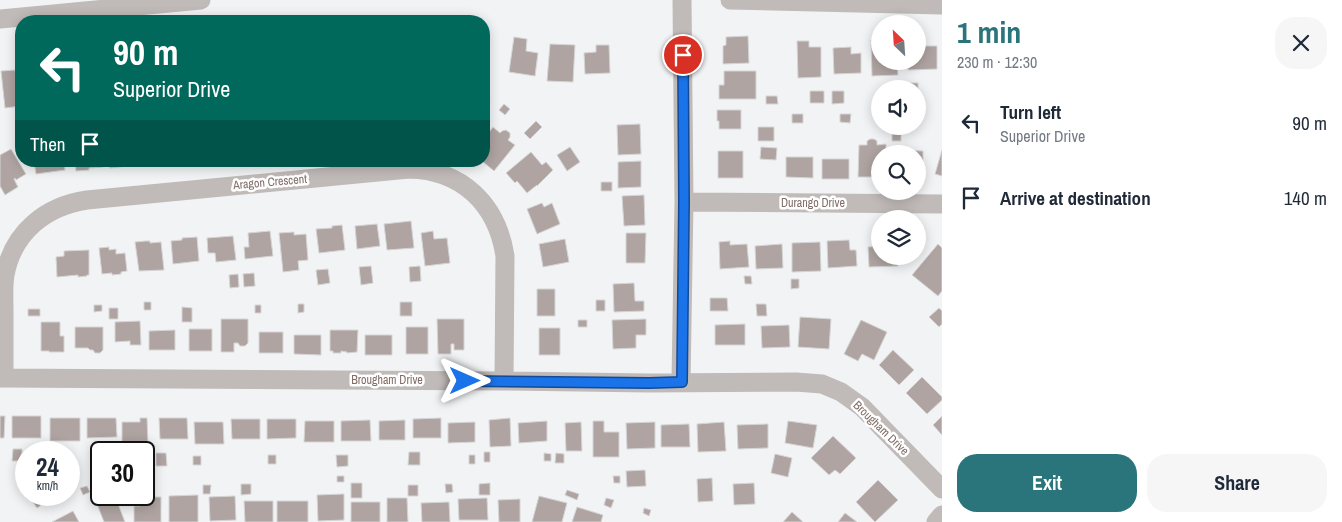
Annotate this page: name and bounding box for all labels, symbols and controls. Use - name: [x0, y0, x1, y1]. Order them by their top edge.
- text: 1 min: [957, 12, 1021, 52]
- north arrow: [871, 15, 926, 70]
- map controls: [871, 15, 926, 265]
- button: close: [1275, 17, 1327, 69]
- text: 90 m: [113, 29, 178, 76]
- pin: [662, 34, 704, 76]
- icon: left: [30, 35, 95, 100]
- icon: arrive: [669, 41, 697, 69]
- text: 230 m · 12:30: [957, 51, 1037, 73]
- text: Superior Drive: [113, 74, 230, 104]
- button: sound: [871, 80, 926, 135]
- text: Turn left: [1000, 99, 1061, 125]
- icon: left: [957, 109, 985, 137]
- text: 90 m: [1292, 110, 1327, 136]
- text: Superior Drive: [1000, 125, 1085, 147]
- icon: arrive: [76, 130, 104, 158]
- text: Then: [30, 131, 66, 157]
- button: search: [871, 145, 926, 200]
- street label: Aragon Crescent: [232, 171, 308, 193]
- icon: arrive: [957, 184, 985, 212]
- text: Arrive at destination: [1000, 185, 1151, 211]
- text: 140 m: [1284, 185, 1327, 211]
- street label: Durango Drive: [781, 195, 845, 211]
- button: layers: [871, 210, 926, 265]
- position arrow: [438, 354, 490, 406]
- street label: Brougham Drive: [351, 372, 423, 388]
- street label: Brougham Drive: [850, 397, 912, 459]
- speed limit sign: 30: [90, 441, 155, 506]
- text: 24: [36, 450, 59, 484]
- button: Exit: [957, 454, 1137, 512]
- button: Share: [1147, 454, 1327, 512]
- text: km/h: [37, 478, 58, 494]

